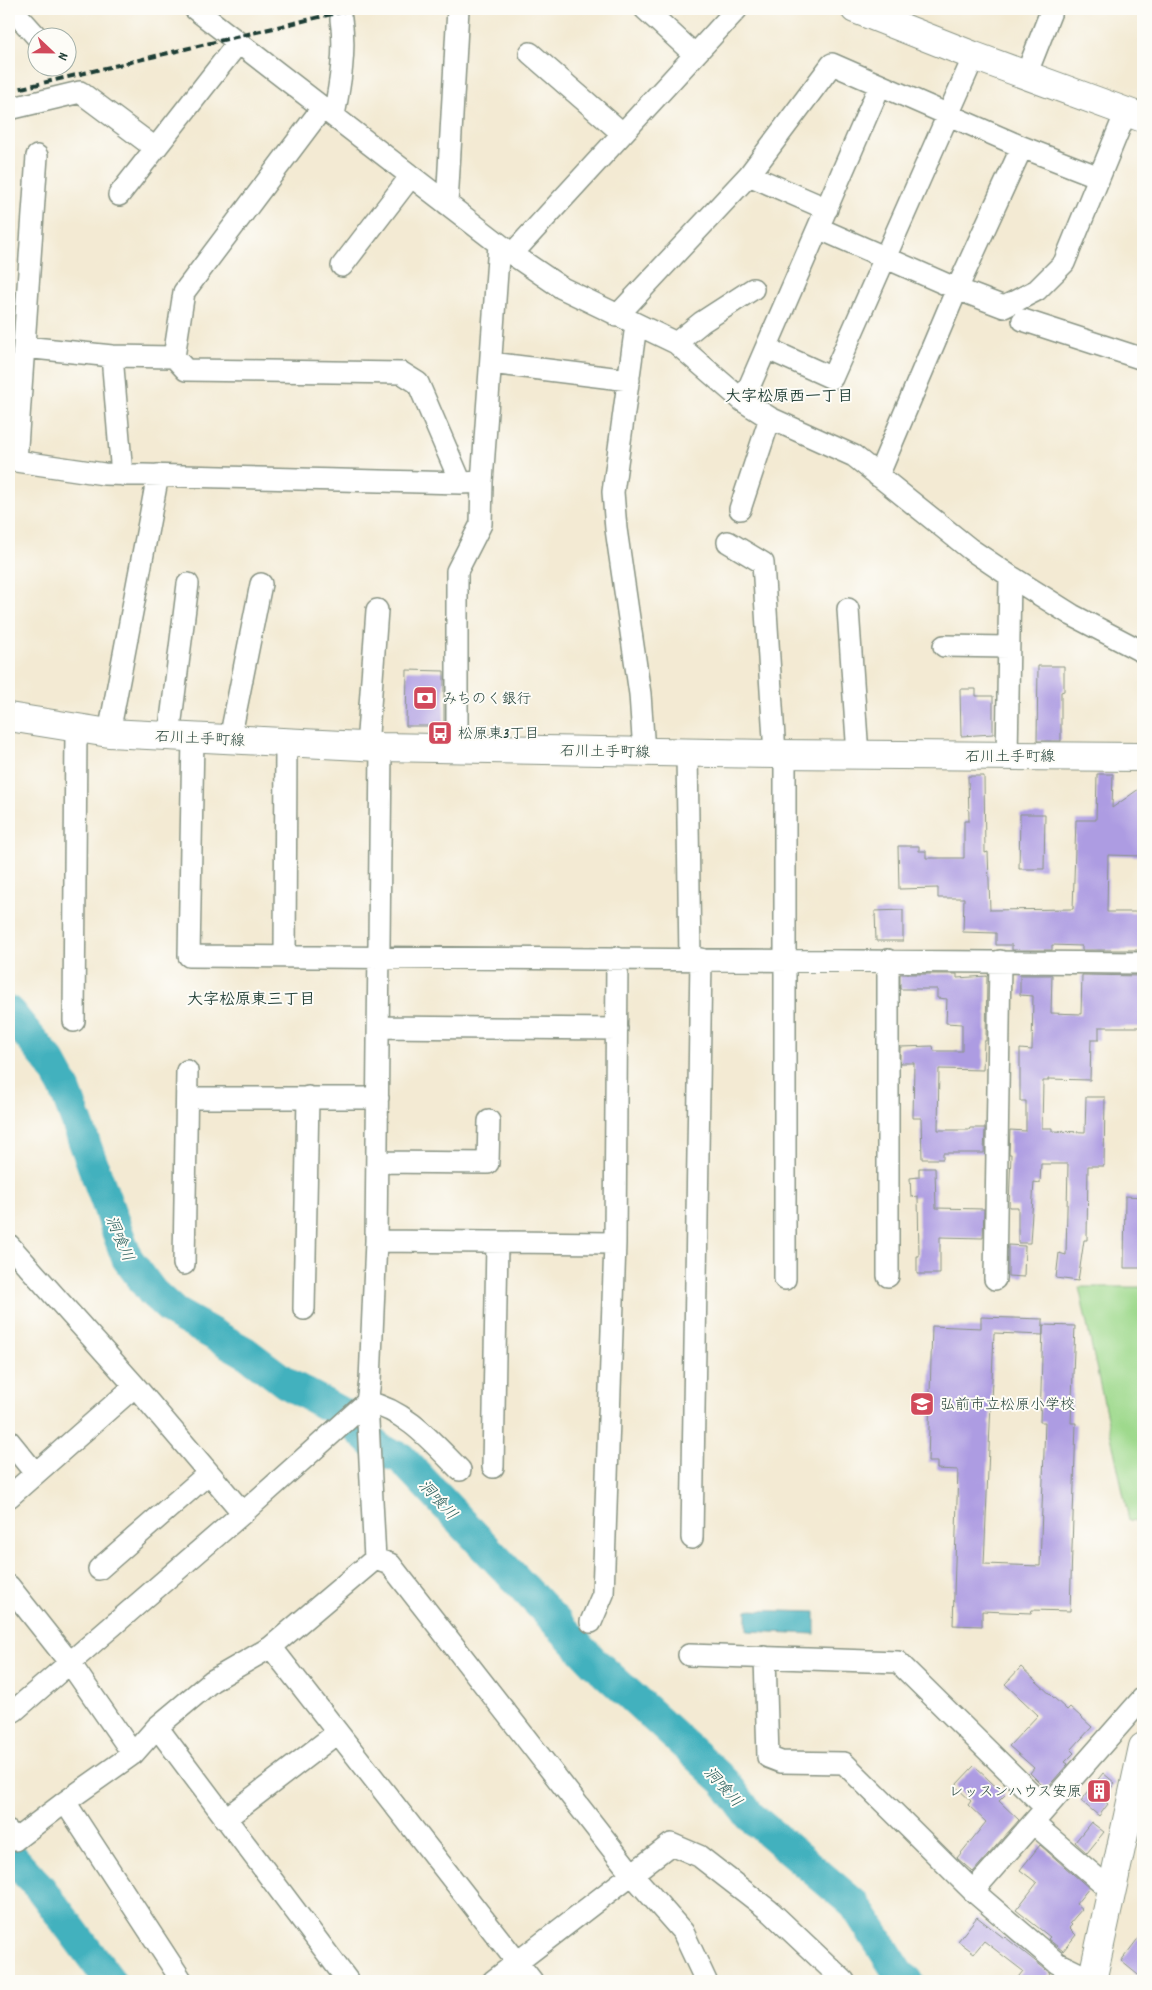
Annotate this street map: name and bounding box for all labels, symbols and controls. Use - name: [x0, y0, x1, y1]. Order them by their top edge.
- north arrow: [28, 28, 78, 78]
- text: N: [52, 49, 73, 63]
- district label: 大字松原西一丁目: [725, 386, 853, 409]
- bank icon: みちのく銀行: [412, 685, 438, 711]
- place label: みちのく銀行: [442, 689, 531, 711]
- bus stop icon: 松原東3丁目: [427, 720, 453, 746]
- place label: 松原東3丁目: [458, 724, 540, 746]
- street label: 石川土手町線: [154, 727, 245, 753]
- street label: 石川土手町線: [560, 741, 650, 765]
- street label: 石川土手町線: [965, 747, 1055, 769]
- district label: 大字松原東三丁目: [187, 989, 315, 1012]
- water label: 洞喰川: [99, 1212, 139, 1266]
- school or university icon: 弘前市立松原小学校: [909, 1391, 935, 1417]
- place label: 弘前市立松原小学校: [940, 1395, 1075, 1417]
- water label: 洞喰川: [412, 1475, 462, 1526]
- water label: 洞喰川: [698, 1762, 747, 1813]
- building icon: レッスンハウス安原: [1086, 1778, 1112, 1804]
- place label: レッスンハウス安原: [948, 1782, 1082, 1804]

